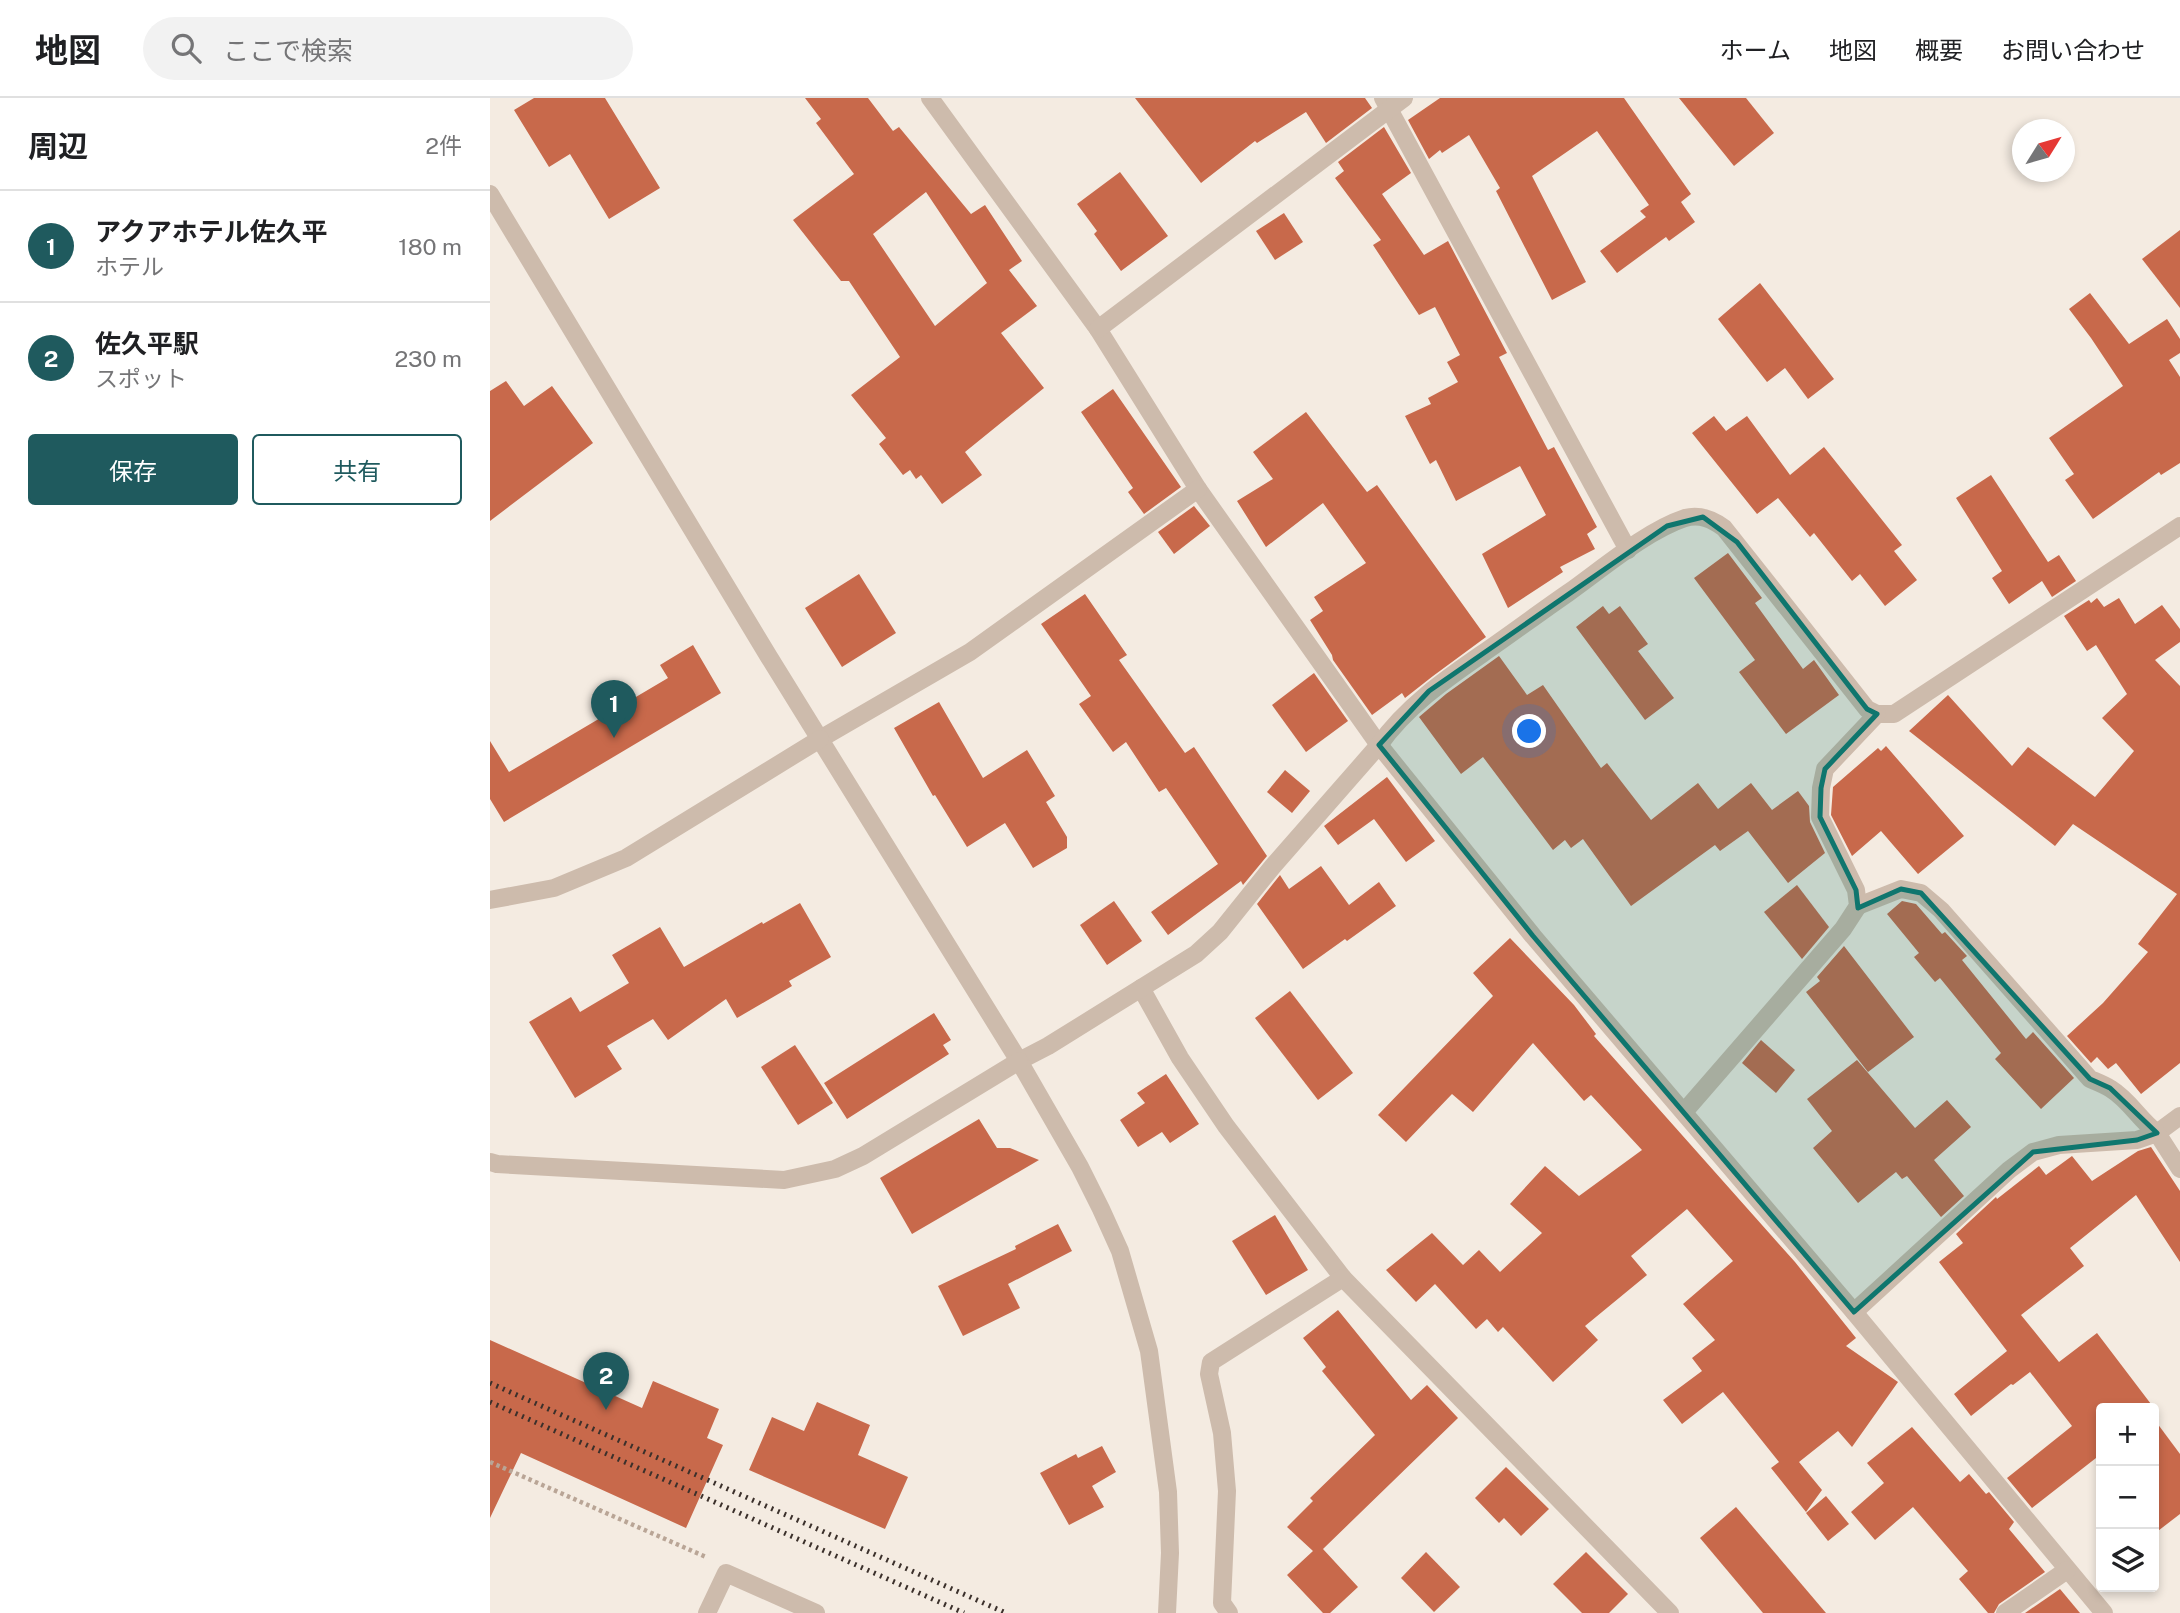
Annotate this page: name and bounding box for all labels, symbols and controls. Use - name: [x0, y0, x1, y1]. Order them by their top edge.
- search box: [143, 17, 633, 80]
- icon: search: [167, 29, 205, 67]
- text: 地図: [35, 31, 101, 69]
- text: ここで検索: [223, 35, 353, 66]
- text: ホーム: [1720, 36, 1791, 64]
- text: 地図: [1829, 36, 1877, 64]
- text: 概要: [1915, 36, 1963, 64]
- text: お問い合わせ: [2001, 36, 2145, 64]
- north arrow: [2012, 119, 2075, 182]
- text: 周辺: [28, 128, 88, 164]
- text: 2件: [425, 132, 462, 159]
- text: アクアホテル佐久平: [95, 216, 328, 247]
- text: 1: [46, 233, 56, 260]
- text: 180 m: [398, 233, 462, 260]
- text: ホテル: [95, 253, 164, 280]
- text: 佐久平駅: [95, 328, 199, 359]
- text: 2: [44, 345, 58, 372]
- text: 230 m: [394, 345, 462, 372]
- text: スポット: [95, 365, 187, 392]
- button: 保存: [28, 434, 238, 505]
- button: 共有: [252, 434, 462, 505]
- pin: 1: [591, 680, 637, 738]
- your location: [1512, 714, 1546, 748]
- pin: 2: [583, 1352, 629, 1410]
- map controls: [2096, 1403, 2159, 1592]
- button: +: [2096, 1403, 2159, 1466]
- button: −: [2096, 1466, 2159, 1529]
- button: layers: [2096, 1529, 2159, 1592]

